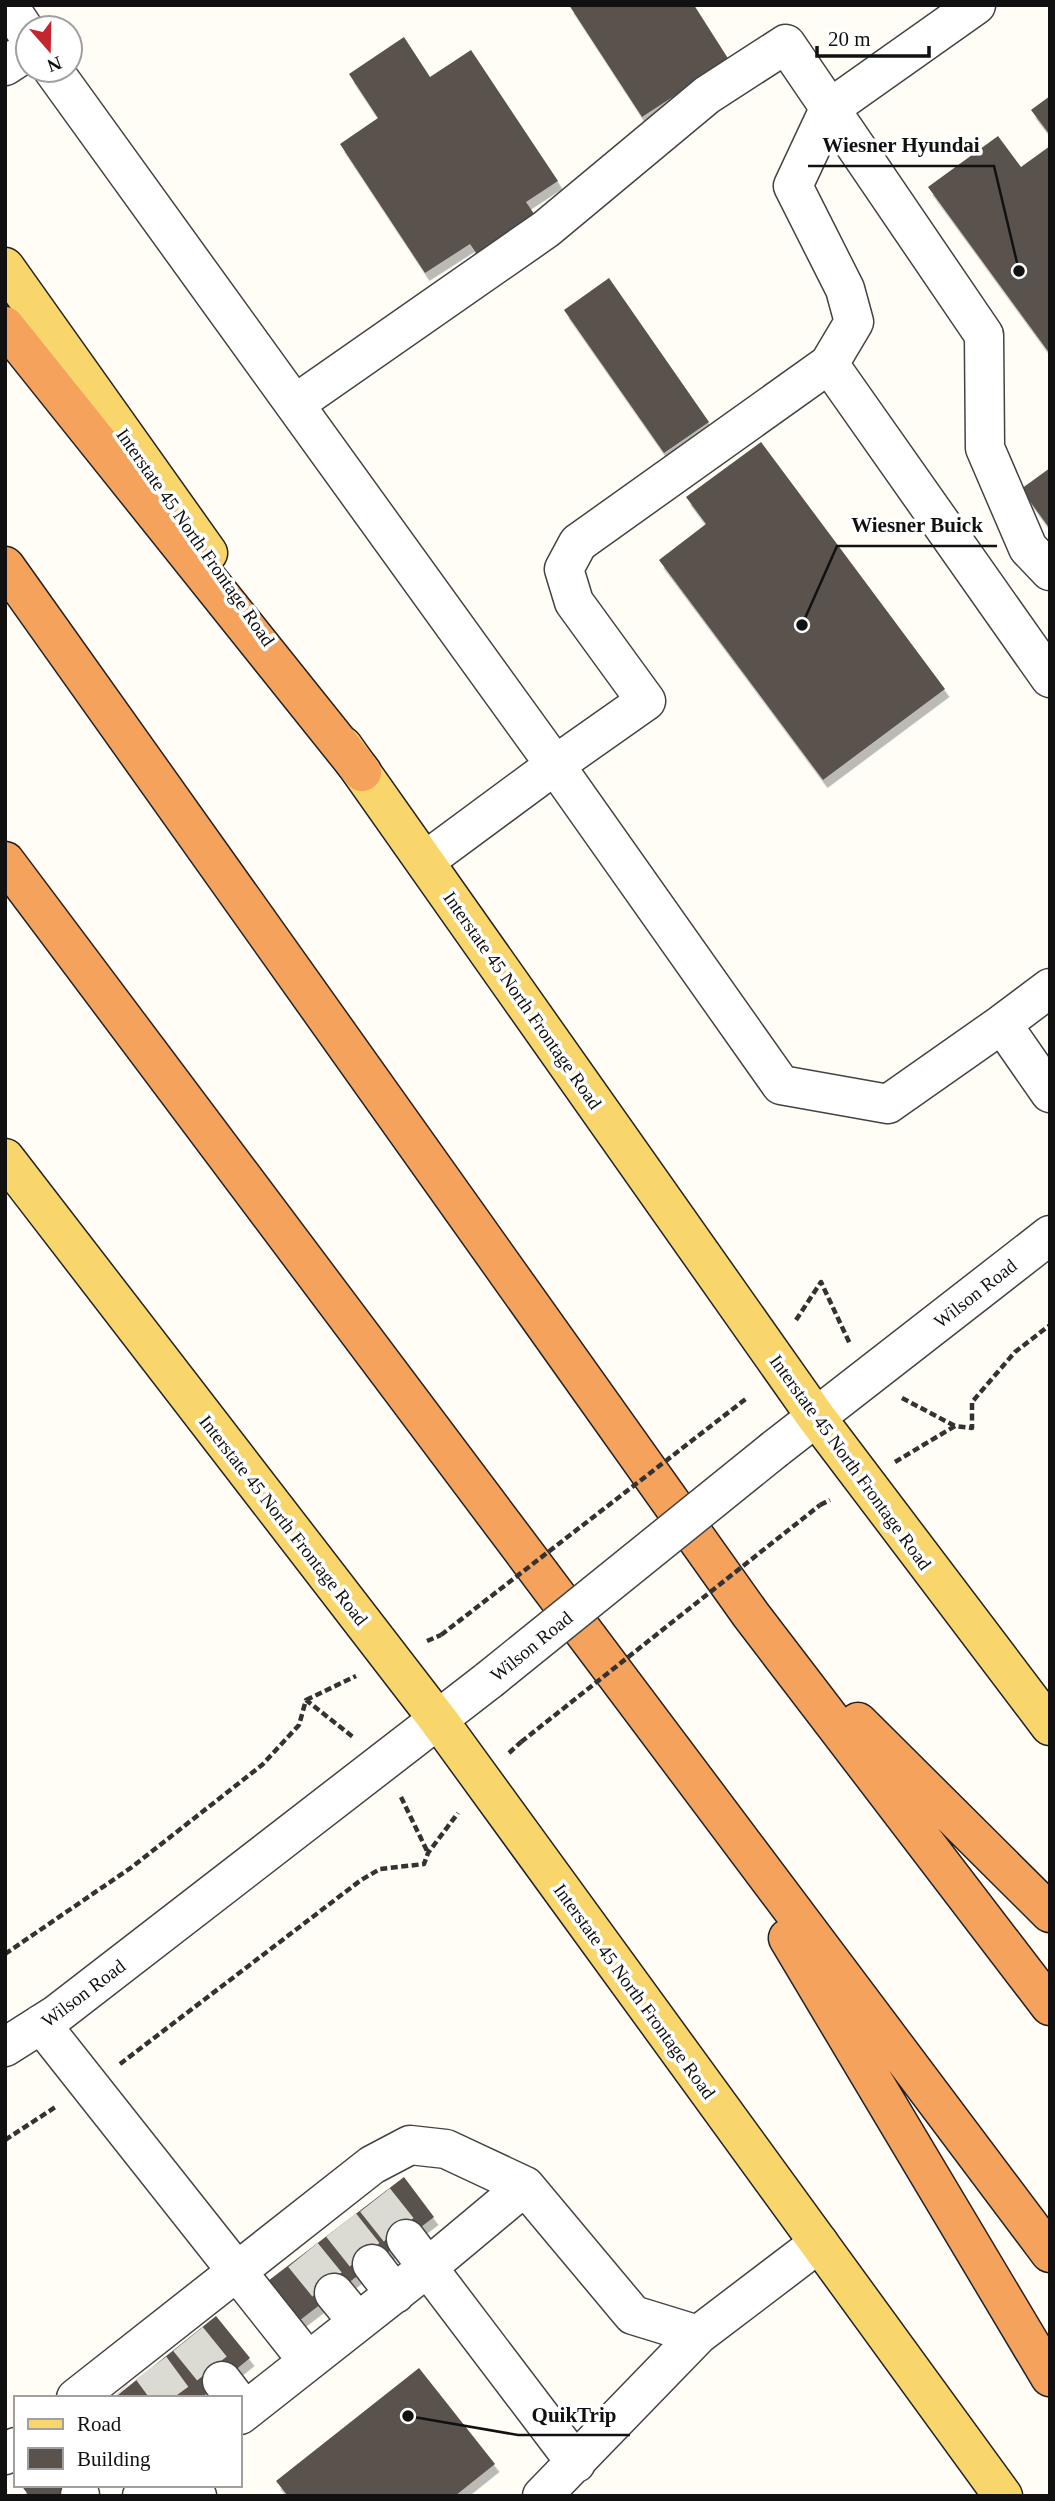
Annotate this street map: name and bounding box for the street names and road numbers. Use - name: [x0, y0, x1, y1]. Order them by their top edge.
- street label: Interstate 45 North Frontage Road: [112, 425, 279, 650]
- street label: Interstate 45 North Frontage Road: [439, 888, 606, 1113]
- street label: Wilson Road: [930, 1254, 1021, 1332]
- street label: Interstate 45 North Frontage Road: [765, 1351, 936, 1574]
- street label: Interstate 45 North Frontage Road: [195, 1411, 372, 1630]
- street label: Wilson Road: [486, 1607, 577, 1686]
- street label: Interstate 45 North Frontage Road: [549, 1880, 720, 2103]
- street label: Wilson Road: [37, 1955, 130, 2032]

